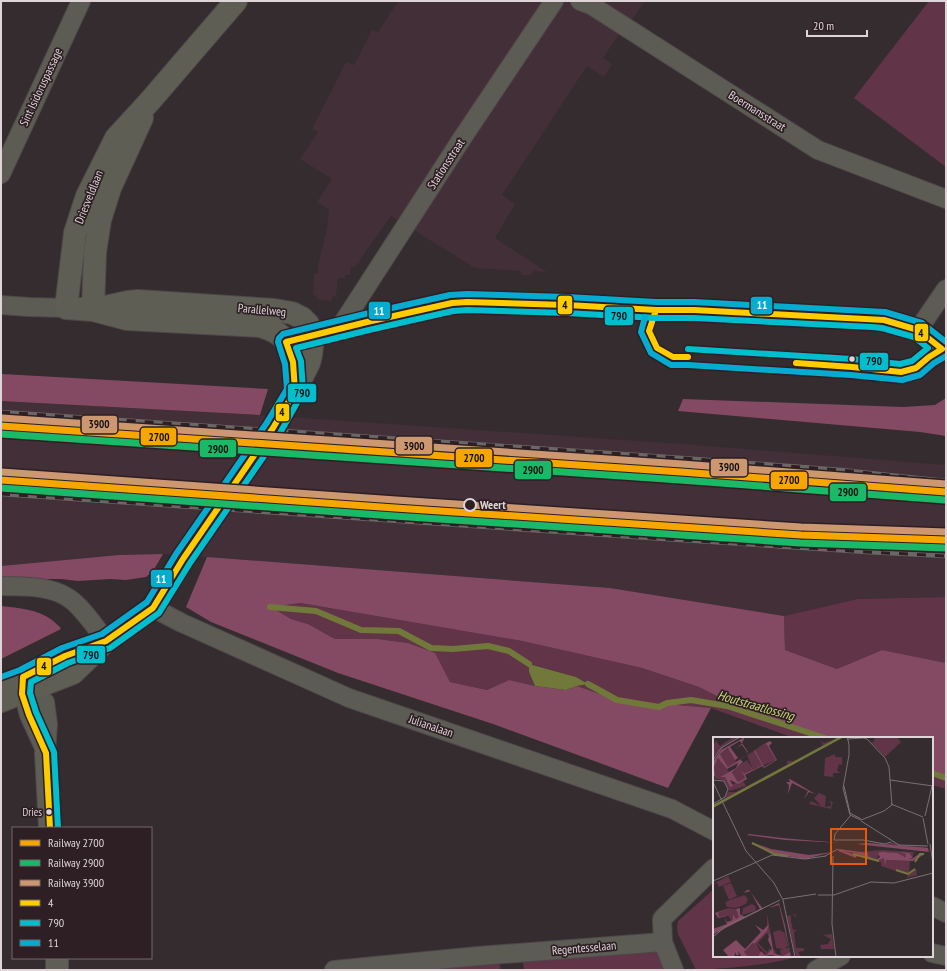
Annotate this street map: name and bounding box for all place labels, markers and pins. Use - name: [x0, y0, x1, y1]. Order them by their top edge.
- unlabelled marker: [847, 354, 857, 364]
- place label: Weert: [479, 497, 506, 512]
- marker: Weert: [463, 498, 477, 512]
- place label: Dries: [23, 805, 42, 819]
- marker: Dries: [44, 807, 54, 817]

